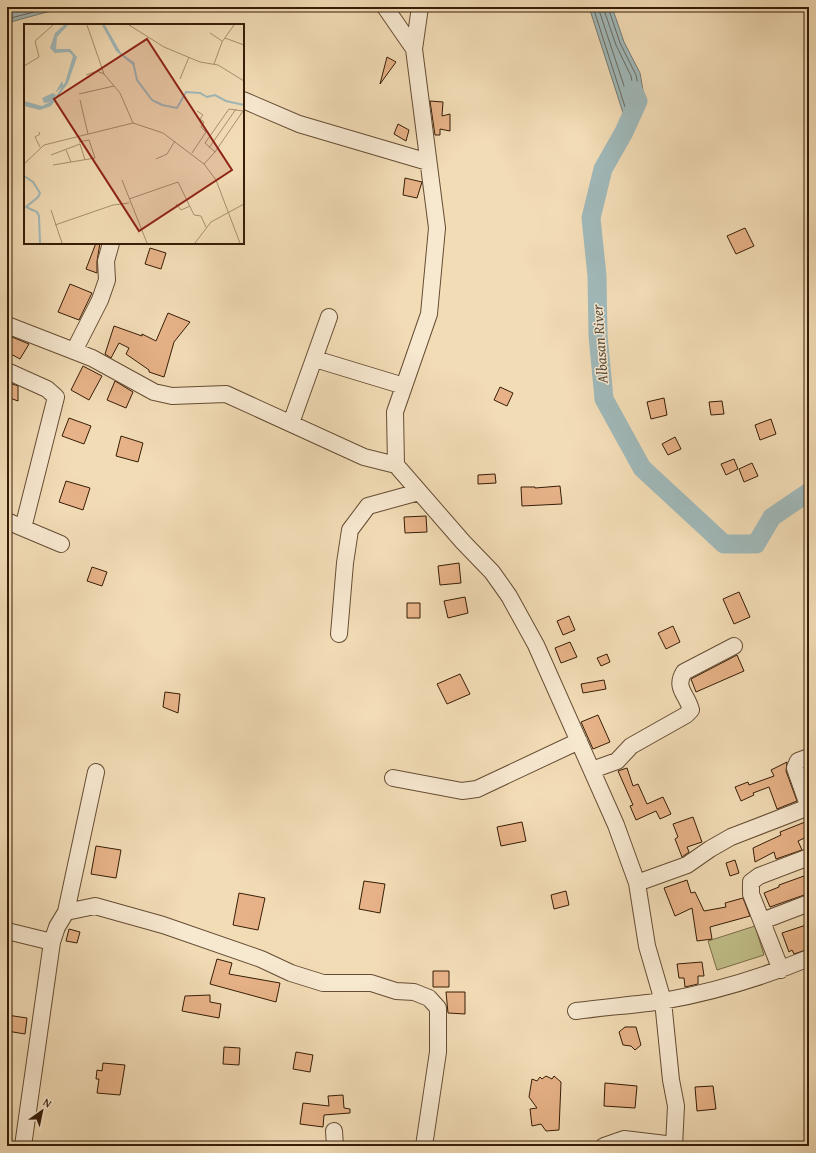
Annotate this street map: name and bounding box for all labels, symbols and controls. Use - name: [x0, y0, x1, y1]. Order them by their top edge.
- inset map: [24, 24, 244, 244]
- water label: Albasan River: [586, 303, 613, 385]
- north arrow: [22, 1091, 62, 1131]
- text: N: [40, 1094, 55, 1112]

